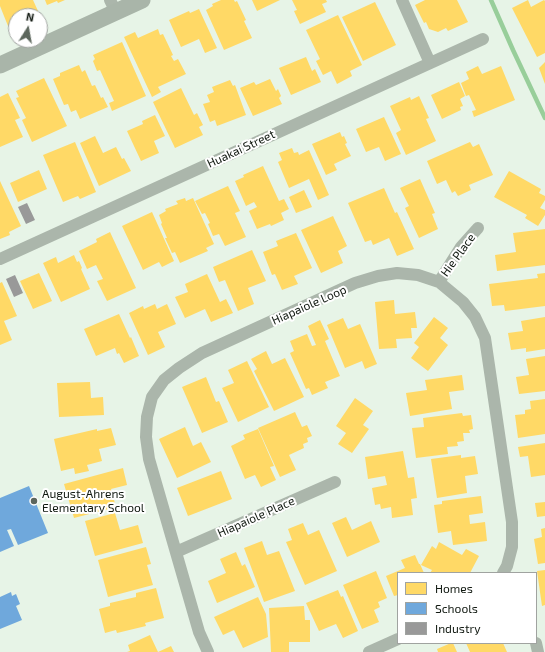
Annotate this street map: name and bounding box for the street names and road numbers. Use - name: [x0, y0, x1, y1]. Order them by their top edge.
- street label: Huakai Street: [205, 127, 277, 171]
- street label: Hie Place: [438, 231, 478, 279]
- street label: Hiapaiole Loop: [269, 282, 349, 328]
- street label: Hiapaiole Place: [215, 494, 297, 540]

